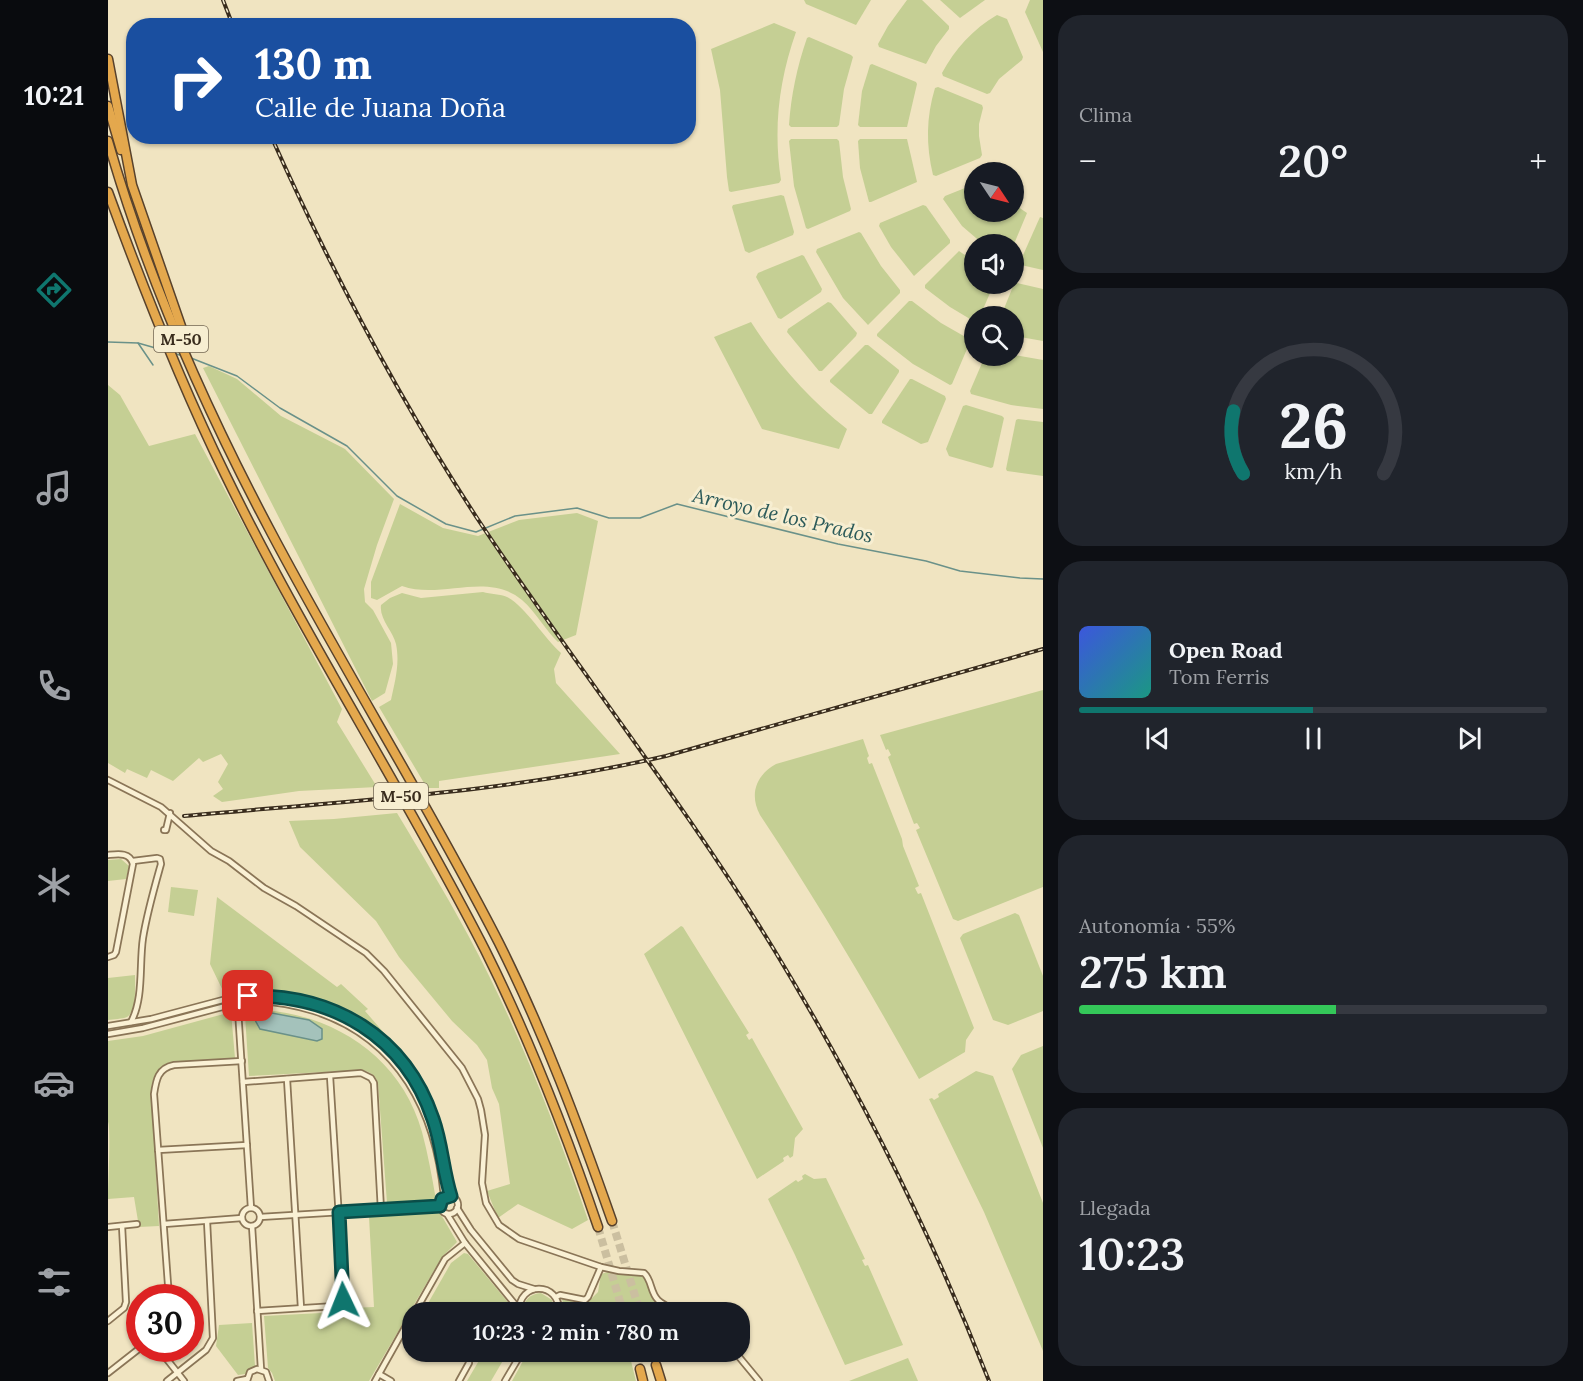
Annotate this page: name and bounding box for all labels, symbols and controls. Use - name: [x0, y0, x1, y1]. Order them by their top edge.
- text: 130 m: [255, 37, 372, 91]
- icon: right: [156, 42, 234, 120]
- text: 10:21: [24, 78, 84, 112]
- text: Calle de Juana Doña: [255, 90, 506, 124]
- text: Clima: [1079, 102, 1132, 127]
- text: 20°: [1278, 132, 1348, 189]
- text: −: [1079, 140, 1097, 182]
- text: +: [1529, 140, 1547, 182]
- north arrow: [964, 162, 1024, 222]
- map controls: [964, 162, 1024, 366]
- button: sound: [964, 234, 1024, 294]
- icon: directions: [33, 269, 75, 311]
- button: search: [964, 306, 1024, 366]
- road number: M-50: [154, 326, 208, 352]
- text: 26: [1278, 385, 1348, 465]
- text: km/h: [1284, 458, 1342, 486]
- icon: music: [33, 467, 75, 509]
- water label: Arroyo de los Prados: [689, 482, 876, 548]
- text: Open Road: [1169, 636, 1283, 664]
- text: Tom Ferris: [1169, 664, 1269, 689]
- icon: phone: [33, 665, 75, 707]
- icon: previous: [1141, 722, 1174, 755]
- icon: pause: [1297, 722, 1330, 755]
- icon: next: [1453, 722, 1486, 755]
- road number: M-50: [374, 783, 428, 809]
- icon: climate: [33, 864, 75, 906]
- text: Autonomía · 55%: [1079, 913, 1235, 938]
- text: 275 km: [1079, 943, 1227, 1000]
- pin: [222, 970, 273, 1021]
- icon: arrive: [231, 979, 264, 1012]
- icon: car: [33, 1062, 75, 1104]
- text: Llegada: [1079, 1195, 1151, 1220]
- text: 10:23: [1079, 1225, 1185, 1282]
- icon: filters: [33, 1261, 75, 1303]
- position arrow: [311, 1268, 375, 1332]
- speed limit sign: 30: [126, 1284, 204, 1362]
- text: 10:23 · 2 min · 780 m: [473, 1318, 679, 1346]

